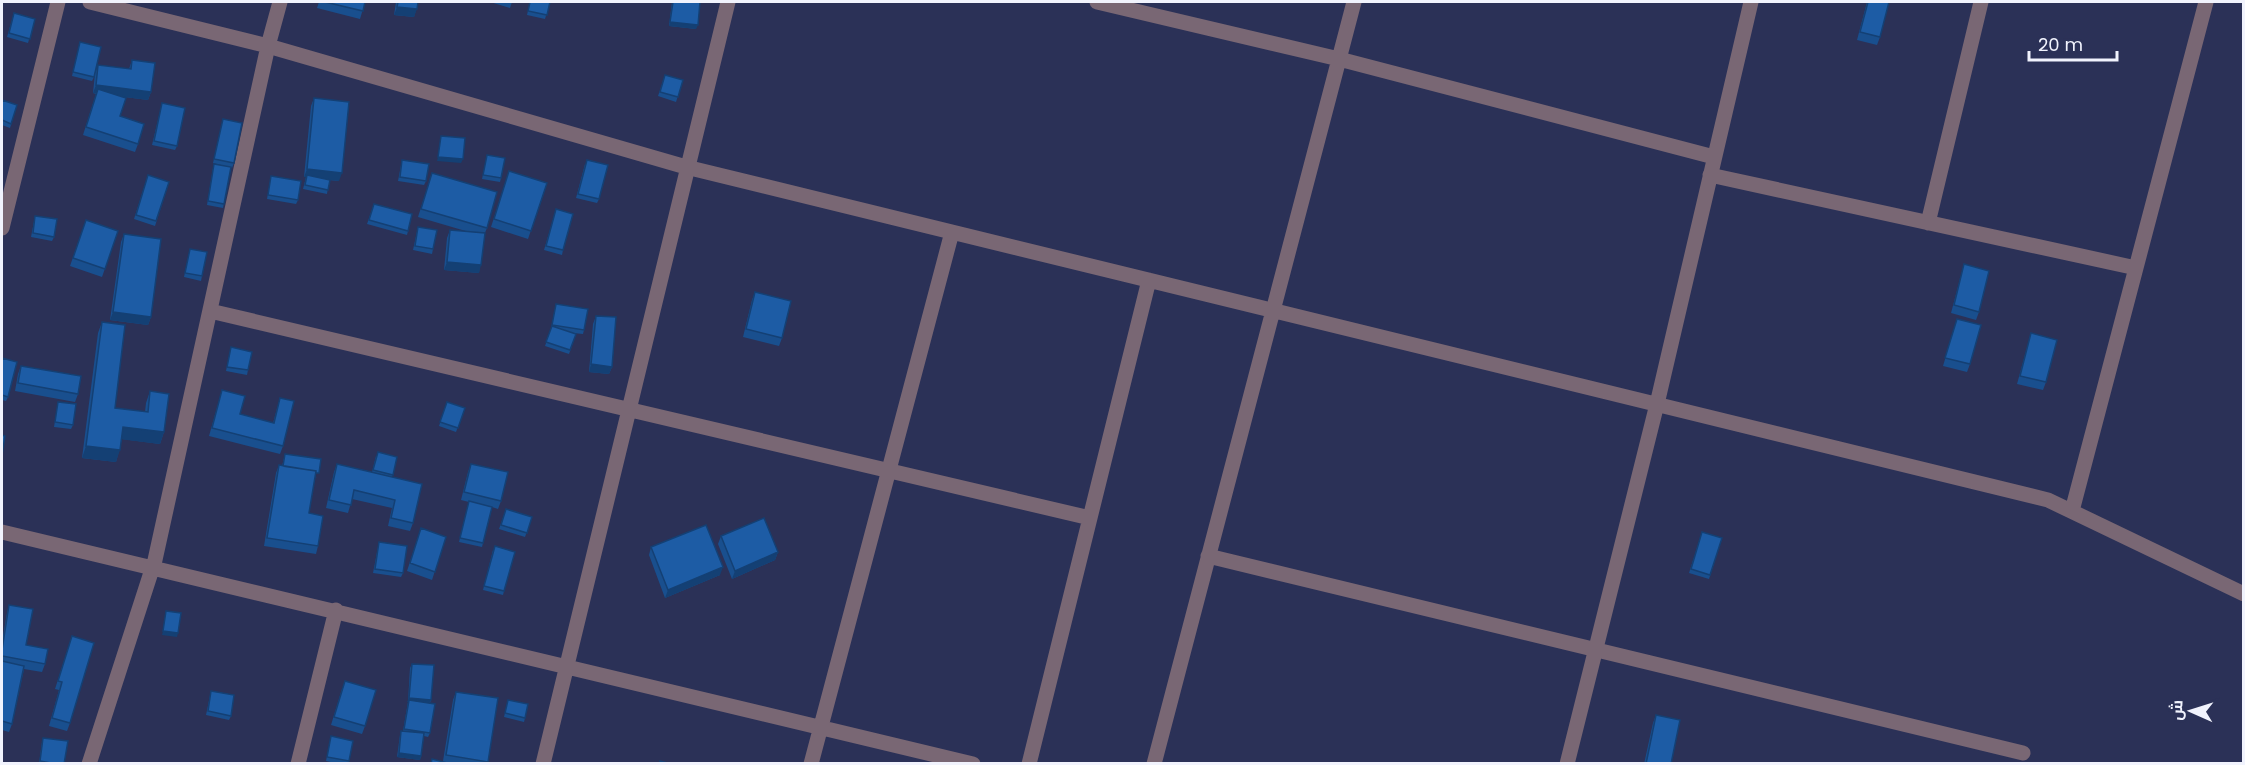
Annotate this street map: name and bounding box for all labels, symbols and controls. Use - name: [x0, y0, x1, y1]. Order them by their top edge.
- scale bar: [2029, 24, 2118, 62]
- text: 20 m: [2038, 32, 2083, 57]
- north arrow: [2161, 681, 2221, 741]
- text: ش: [2164, 699, 2189, 721]

